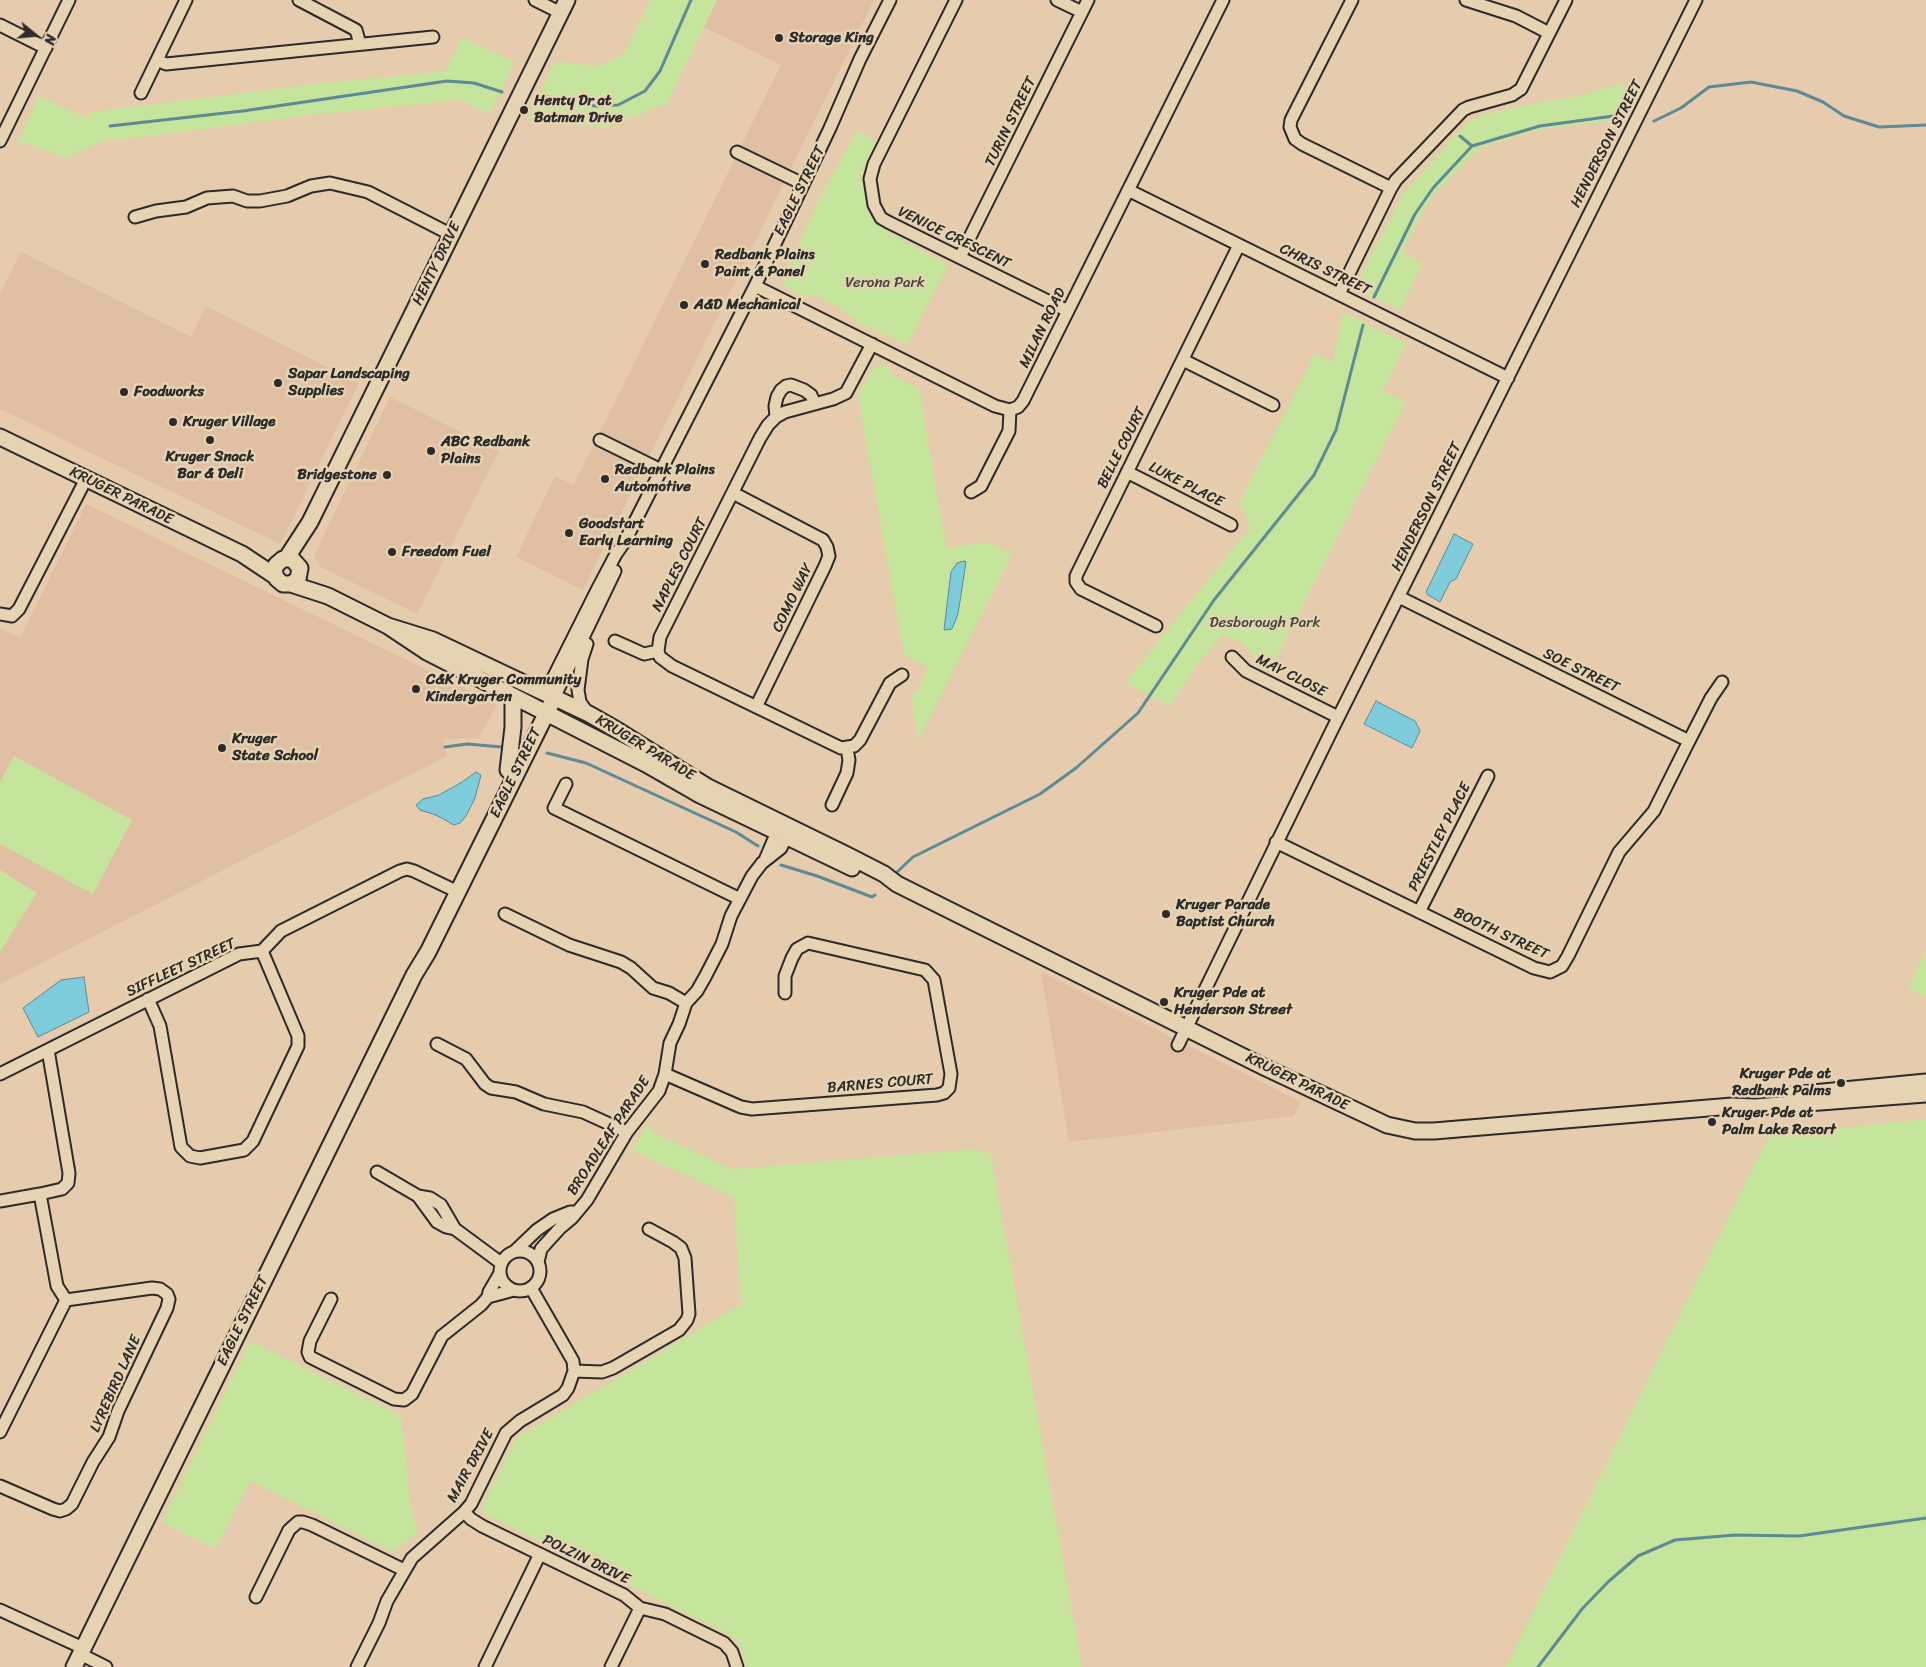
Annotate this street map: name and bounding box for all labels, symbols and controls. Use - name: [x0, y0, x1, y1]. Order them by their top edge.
- north arrow: [10, 10, 60, 60]
- place label: Storage King: [789, 29, 874, 47]
- text: N: [36, 31, 63, 48]
- marker: Storage King: [773, 32, 785, 44]
- street label: TURIN STREET: [981, 74, 1041, 170]
- street label: HENDERSON STREET: [1567, 77, 1647, 211]
- place label: Henty Dr at Batman Drive: [534, 92, 623, 127]
- marker: Henty Dr at Batman Drive: [518, 104, 530, 116]
- street label: EAGLE STREET: [770, 143, 830, 239]
- street label: VENICE CRESCENT: [895, 203, 1013, 273]
- street label: HENTY DRIVE: [409, 219, 465, 309]
- street label: CHRIS STREET: [1276, 240, 1374, 300]
- place label: Redbank Plains Paint & Panel: [715, 246, 815, 281]
- marker: Redbank Plains Paint & Panel: [699, 258, 711, 270]
- park label: Verona Park: [845, 274, 925, 292]
- street label: MILAN ROAD: [1016, 285, 1070, 371]
- place label: A&D Mechanical: [694, 296, 801, 314]
- marker: A&D Mechanical: [678, 299, 690, 311]
- place label: Sapar Landscaping Supplies: [288, 365, 410, 400]
- marker: Sapar Landscaping Supplies: [272, 377, 284, 389]
- place label: Foodworks: [134, 383, 204, 401]
- marker: Foodworks: [118, 386, 130, 398]
- street label: BELLE COURT: [1094, 404, 1150, 492]
- place label: Kruger Village: [183, 413, 276, 431]
- marker: Kruger Village: [167, 416, 179, 428]
- place label: ABC Redbank Plains: [441, 433, 530, 468]
- marker: Kruger Snack Bar & Deli: [204, 434, 216, 446]
- street label: HENDERSON STREET: [1388, 440, 1466, 574]
- marker: ABC Redbank Plains: [425, 445, 437, 457]
- place label: Kruger Snack Bar & Deli: [165, 448, 255, 483]
- street label: LUKE PLACE: [1146, 459, 1226, 511]
- place label: Redbank Plains Automotive: [615, 461, 715, 496]
- street label: KRUGER PARADE: [66, 463, 176, 529]
- place label: Bridgestone: [297, 466, 377, 484]
- marker: Bridgestone: [381, 469, 393, 481]
- marker: Redbank Plains Automotive: [599, 473, 611, 485]
- place label: Goodstart Early Learning: [579, 515, 673, 550]
- street label: NAPLES COURT: [649, 515, 711, 615]
- marker: Goodstart Early Learning: [563, 527, 575, 539]
- place label: Freedom Fuel: [402, 543, 491, 561]
- marker: Freedom Fuel: [386, 546, 398, 558]
- street label: COMO WAY: [769, 561, 817, 635]
- park label: Desborough Park: [1210, 614, 1320, 632]
- street label: SOE STREET: [1540, 645, 1622, 697]
- street label: MAY CLOSE: [1253, 651, 1329, 701]
- place label: C&K Kruger Community Kindergarten: [426, 671, 581, 706]
- marker: C&K Kruger Community Kindergarten: [410, 683, 422, 695]
- street label: KRUGER PARADE: [592, 711, 698, 785]
- street label: EAGLE STREET: [486, 725, 546, 821]
- place label: Kruger State School: [232, 730, 318, 765]
- marker: Kruger State School: [216, 742, 228, 754]
- street label: PRIESTLEY PLACE: [1405, 780, 1475, 894]
- place label: Kruger Parade Baptist Church: [1176, 896, 1275, 931]
- street label: BOOTH STREET: [1451, 904, 1551, 964]
- marker: Kruger Parade Baptist Church: [1160, 908, 1172, 920]
- street label: SIFFLEET STREET: [124, 935, 238, 1001]
- place label: Kruger Pde at Henderson Street: [1174, 984, 1292, 1019]
- marker: Kruger Pde at Henderson Street: [1158, 996, 1170, 1008]
- street label: KRUGER PARADE: [1242, 1049, 1352, 1115]
- place label: Kruger Pde at Redbank Palms: [1732, 1065, 1831, 1100]
- street label: BARNES COURT: [826, 1070, 934, 1098]
- street label: BROADLEAF PARADE: [564, 1073, 654, 1199]
- marker: Kruger Pde at Redbank Palms: [1835, 1077, 1847, 1089]
- place label: Kruger Pde at Palm Lake Resort: [1722, 1104, 1836, 1139]
- marker: Kruger Pde at Palm Lake Resort: [1706, 1116, 1718, 1128]
- street label: EAGLE STREET: [213, 1273, 273, 1369]
- street label: LYREBIRD LANE: [87, 1333, 145, 1435]
- street label: MAIR DRIVE: [444, 1426, 498, 1506]
- street label: POLZIN DRIVE: [540, 1531, 632, 1589]

